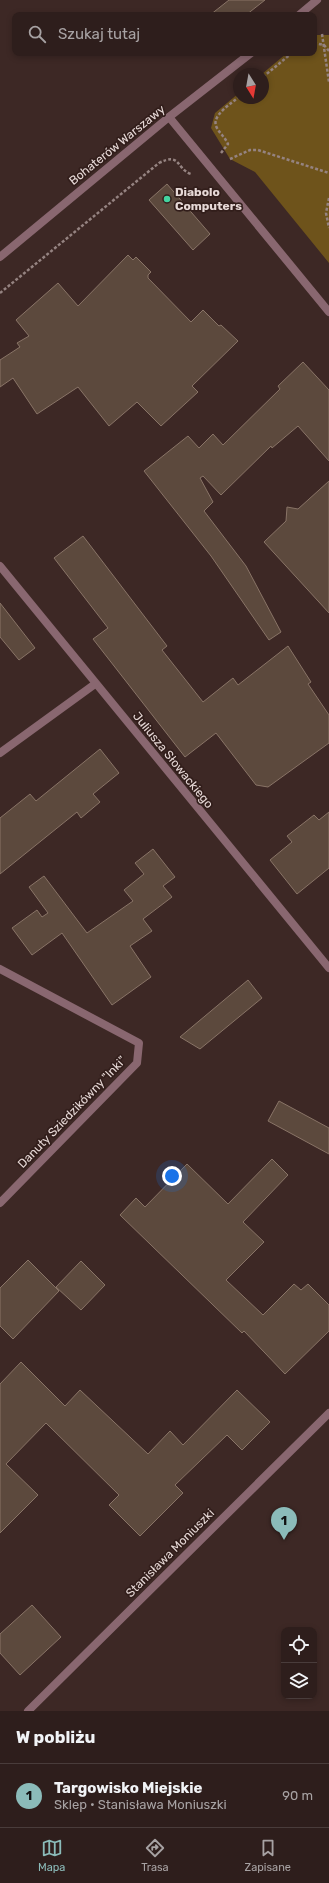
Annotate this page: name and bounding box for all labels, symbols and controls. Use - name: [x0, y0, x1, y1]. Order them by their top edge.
- search box: [12, 12, 317, 56]
- icon: search: [26, 23, 48, 45]
- text: Szukaj tutaj: [58, 25, 140, 43]
- north arrow: [233, 68, 269, 104]
- street label: Bohaterów Warszawy: [66, 102, 168, 188]
- place label: Diabolo Computers: [175, 185, 242, 213]
- marker: Diabolo Computers: [162, 194, 172, 204]
- street label: Juliusza Słowackiego: [130, 709, 216, 811]
- street label: Danuty Sziedzikówny "Inki": [15, 1053, 129, 1171]
- your location: [162, 1166, 182, 1186]
- street label: Stanisława Moniuszki: [123, 1506, 217, 1600]
- pin: 1: [271, 1507, 297, 1540]
- map controls: [281, 1627, 317, 1699]
- button: locate: [281, 1627, 317, 1663]
- button: layers: [281, 1663, 317, 1699]
- text: W pobliżu: [16, 1727, 95, 1747]
- text: Targowisko Miejskie: [54, 1779, 203, 1797]
- text: 1: [26, 1788, 32, 1803]
- text: 90 m: [282, 1788, 313, 1803]
- text: Sklep · Stanisława Moniuszki: [54, 1797, 227, 1812]
- tab: Mapa: [38, 1837, 65, 1874]
- tab: Trasa: [141, 1837, 169, 1874]
- tab: Zapisane: [245, 1837, 291, 1874]

